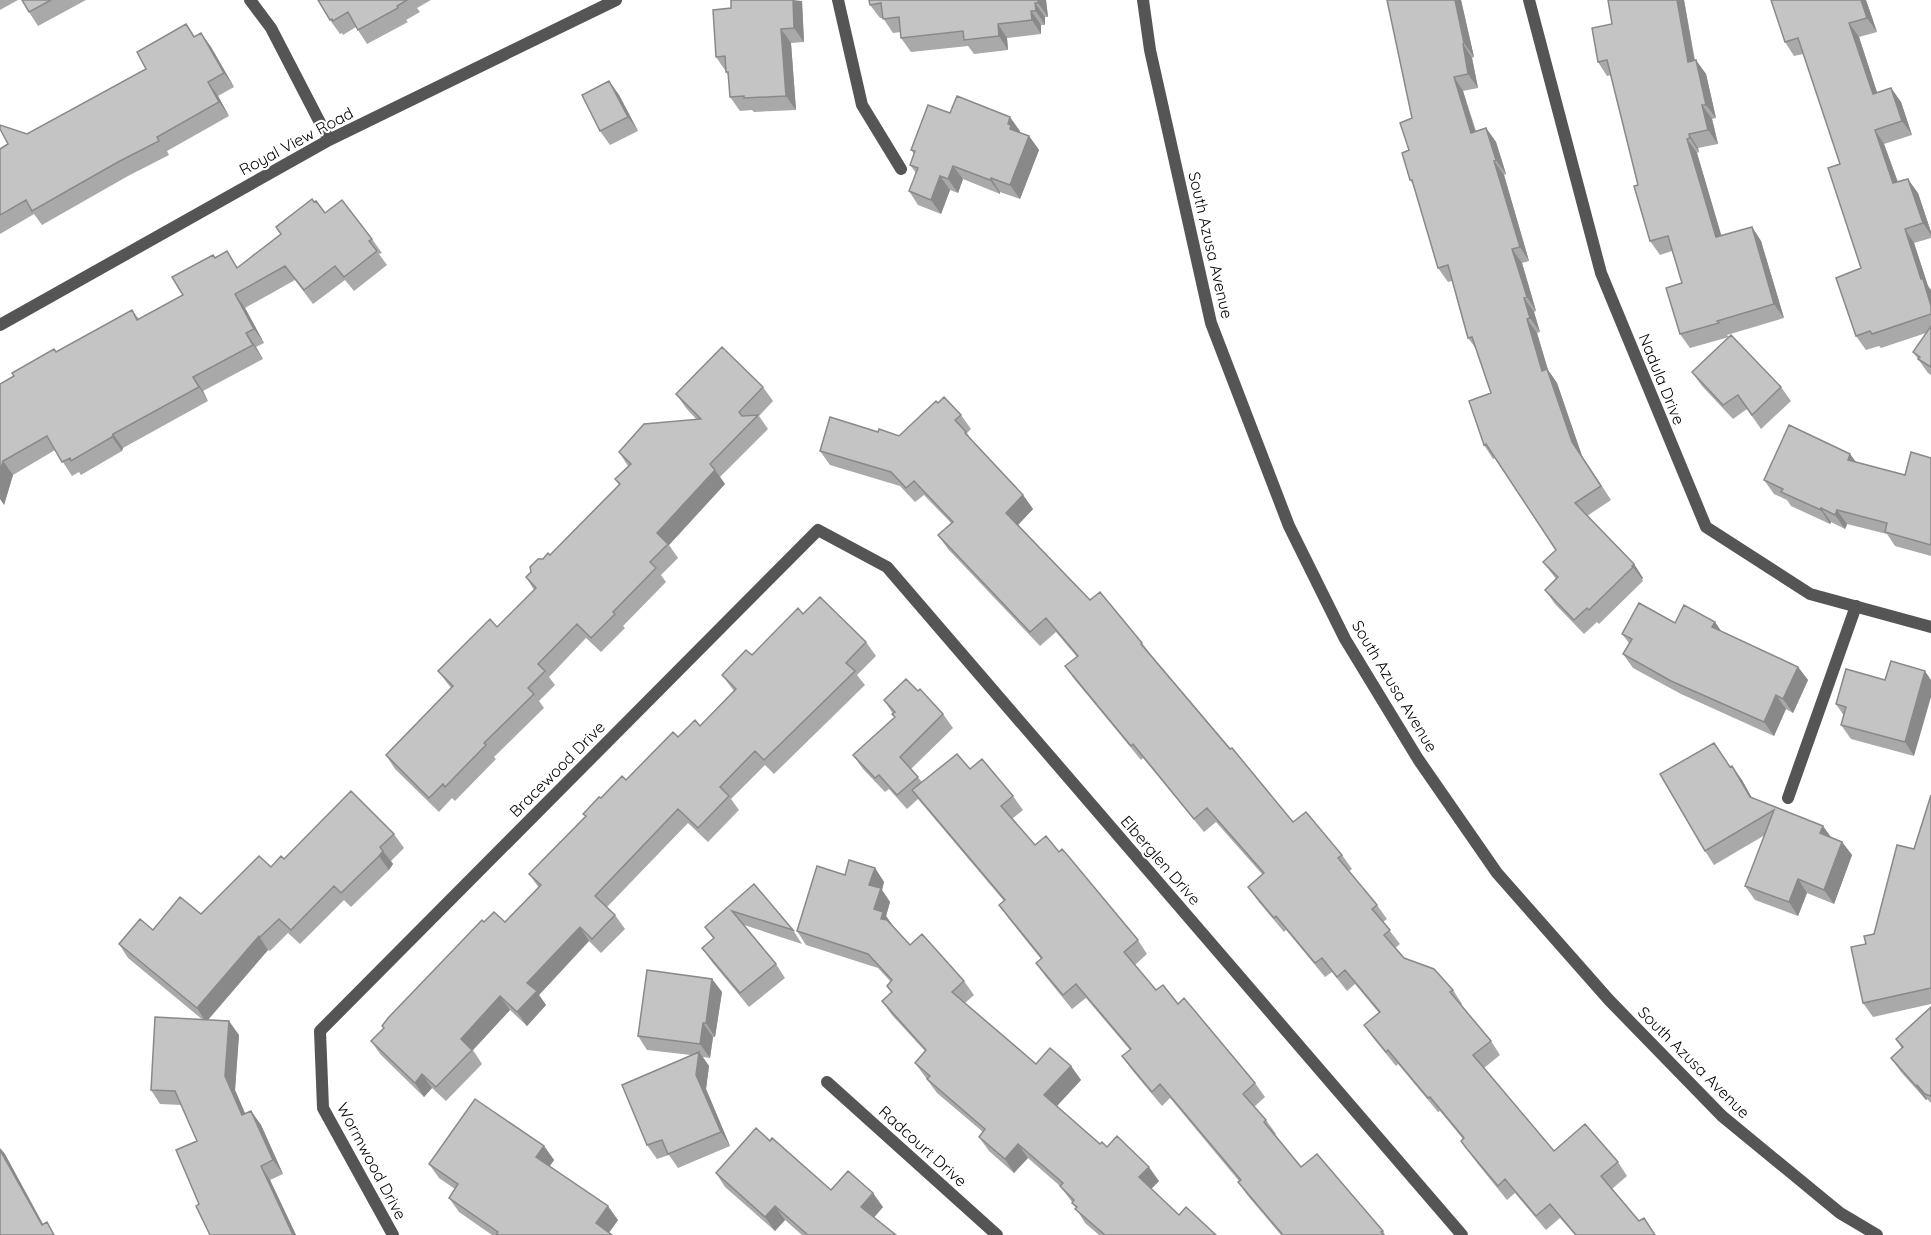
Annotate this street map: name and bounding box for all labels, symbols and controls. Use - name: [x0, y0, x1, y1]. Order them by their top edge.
- street label: Royal View Road: [236, 103, 356, 179]
- street label: South Azusa Avenue: [1184, 170, 1238, 320]
- street label: Nadula Drive: [1635, 330, 1689, 428]
- street label: South Azusa Avenue: [1348, 616, 1442, 756]
- street label: Bracewood Drive: [505, 717, 609, 821]
- street label: Elberglen Drive: [1117, 811, 1205, 909]
- street label: South Azusa Avenue: [1634, 1002, 1754, 1122]
- street label: Wormwood Drive: [333, 1099, 411, 1223]
- street label: Radcourt Drive: [875, 1101, 971, 1191]

